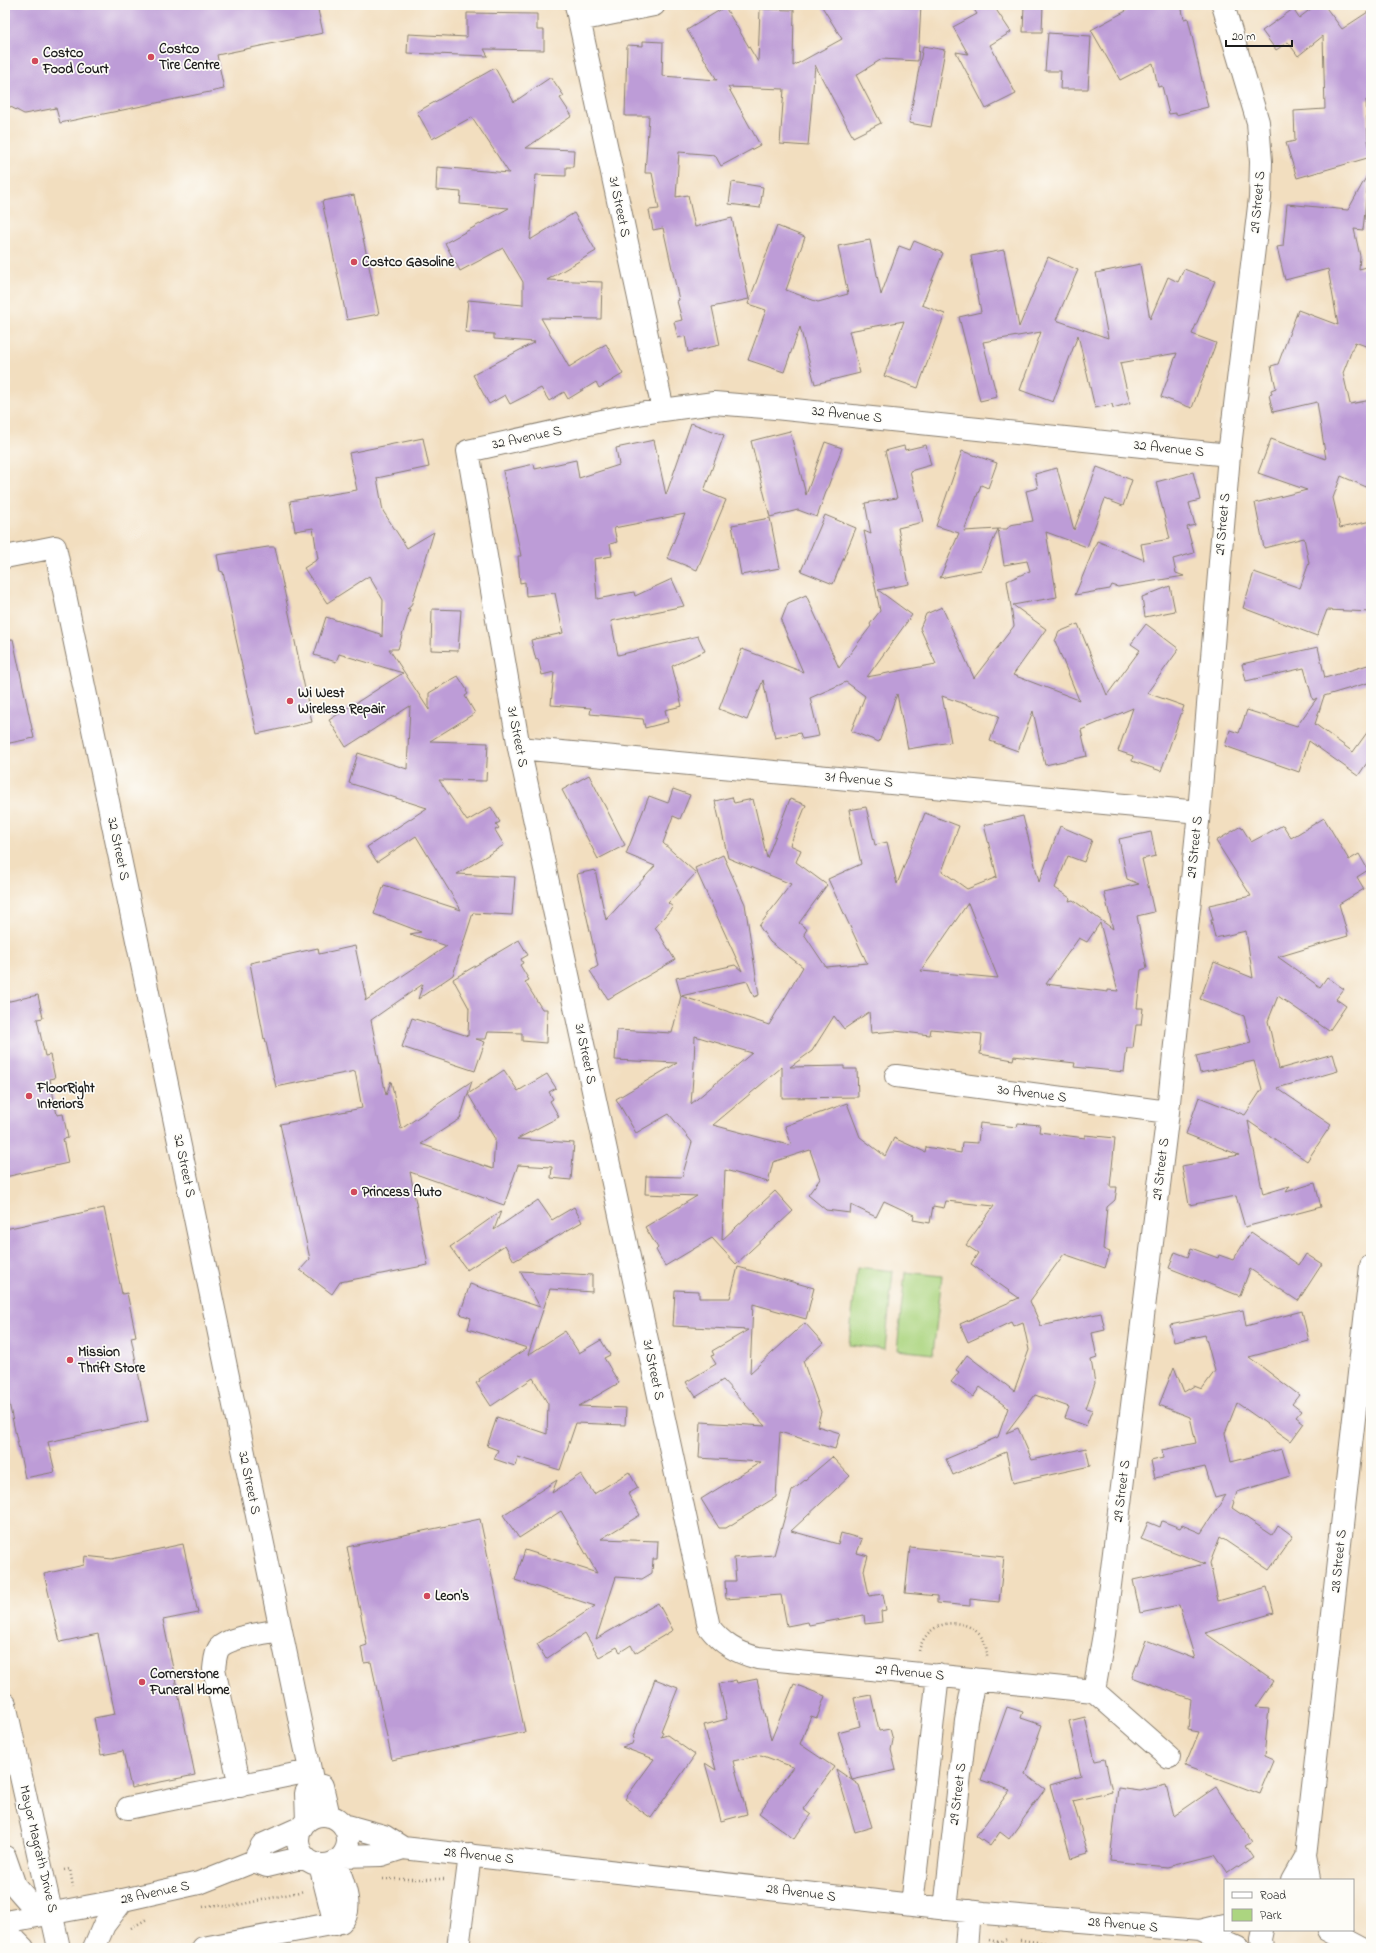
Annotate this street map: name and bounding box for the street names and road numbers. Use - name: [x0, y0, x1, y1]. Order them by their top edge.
- street label: 29 Street S: [1245, 170, 1271, 234]
- street label: 31 Street S: [602, 175, 636, 239]
- street label: 32 Avenue S: [811, 401, 883, 429]
- street label: 32 Avenue S: [490, 420, 564, 456]
- street label: 32 Avenue S: [1133, 435, 1205, 463]
- street label: 29 Street S: [1210, 492, 1236, 556]
- street label: 31 Street S: [501, 705, 533, 769]
- street label: 31 Avenue S: [824, 767, 894, 793]
- street label: 29 Street S: [1181, 815, 1209, 879]
- street label: 32 Street S: [101, 816, 135, 882]
- street label: 31 Street S: [568, 1022, 602, 1086]
- street label: 30 Avenue S: [996, 1079, 1068, 1109]
- street label: 32 Street S: [167, 1133, 201, 1199]
- street label: 29 Street S: [1147, 1137, 1175, 1201]
- street label: 31 Street S: [636, 1338, 670, 1402]
- street label: 32 Street S: [232, 1450, 266, 1516]
- street label: 29 Street S: [1108, 1459, 1136, 1523]
- street label: 28 Street S: [1325, 1528, 1353, 1594]
- street label: 29 Avenue S: [875, 1660, 945, 1686]
- street label: 29 Street S: [944, 1762, 972, 1826]
- street label: Mayor Magrath Drive S: [12, 1783, 63, 1915]
- street label: 28 Avenue S: [443, 1842, 515, 1870]
- street label: 28 Avenue S: [119, 1875, 191, 1911]
- street label: 28 Avenue S: [765, 1878, 837, 1908]
- street label: 28 Avenue S: [1087, 1911, 1159, 1939]

